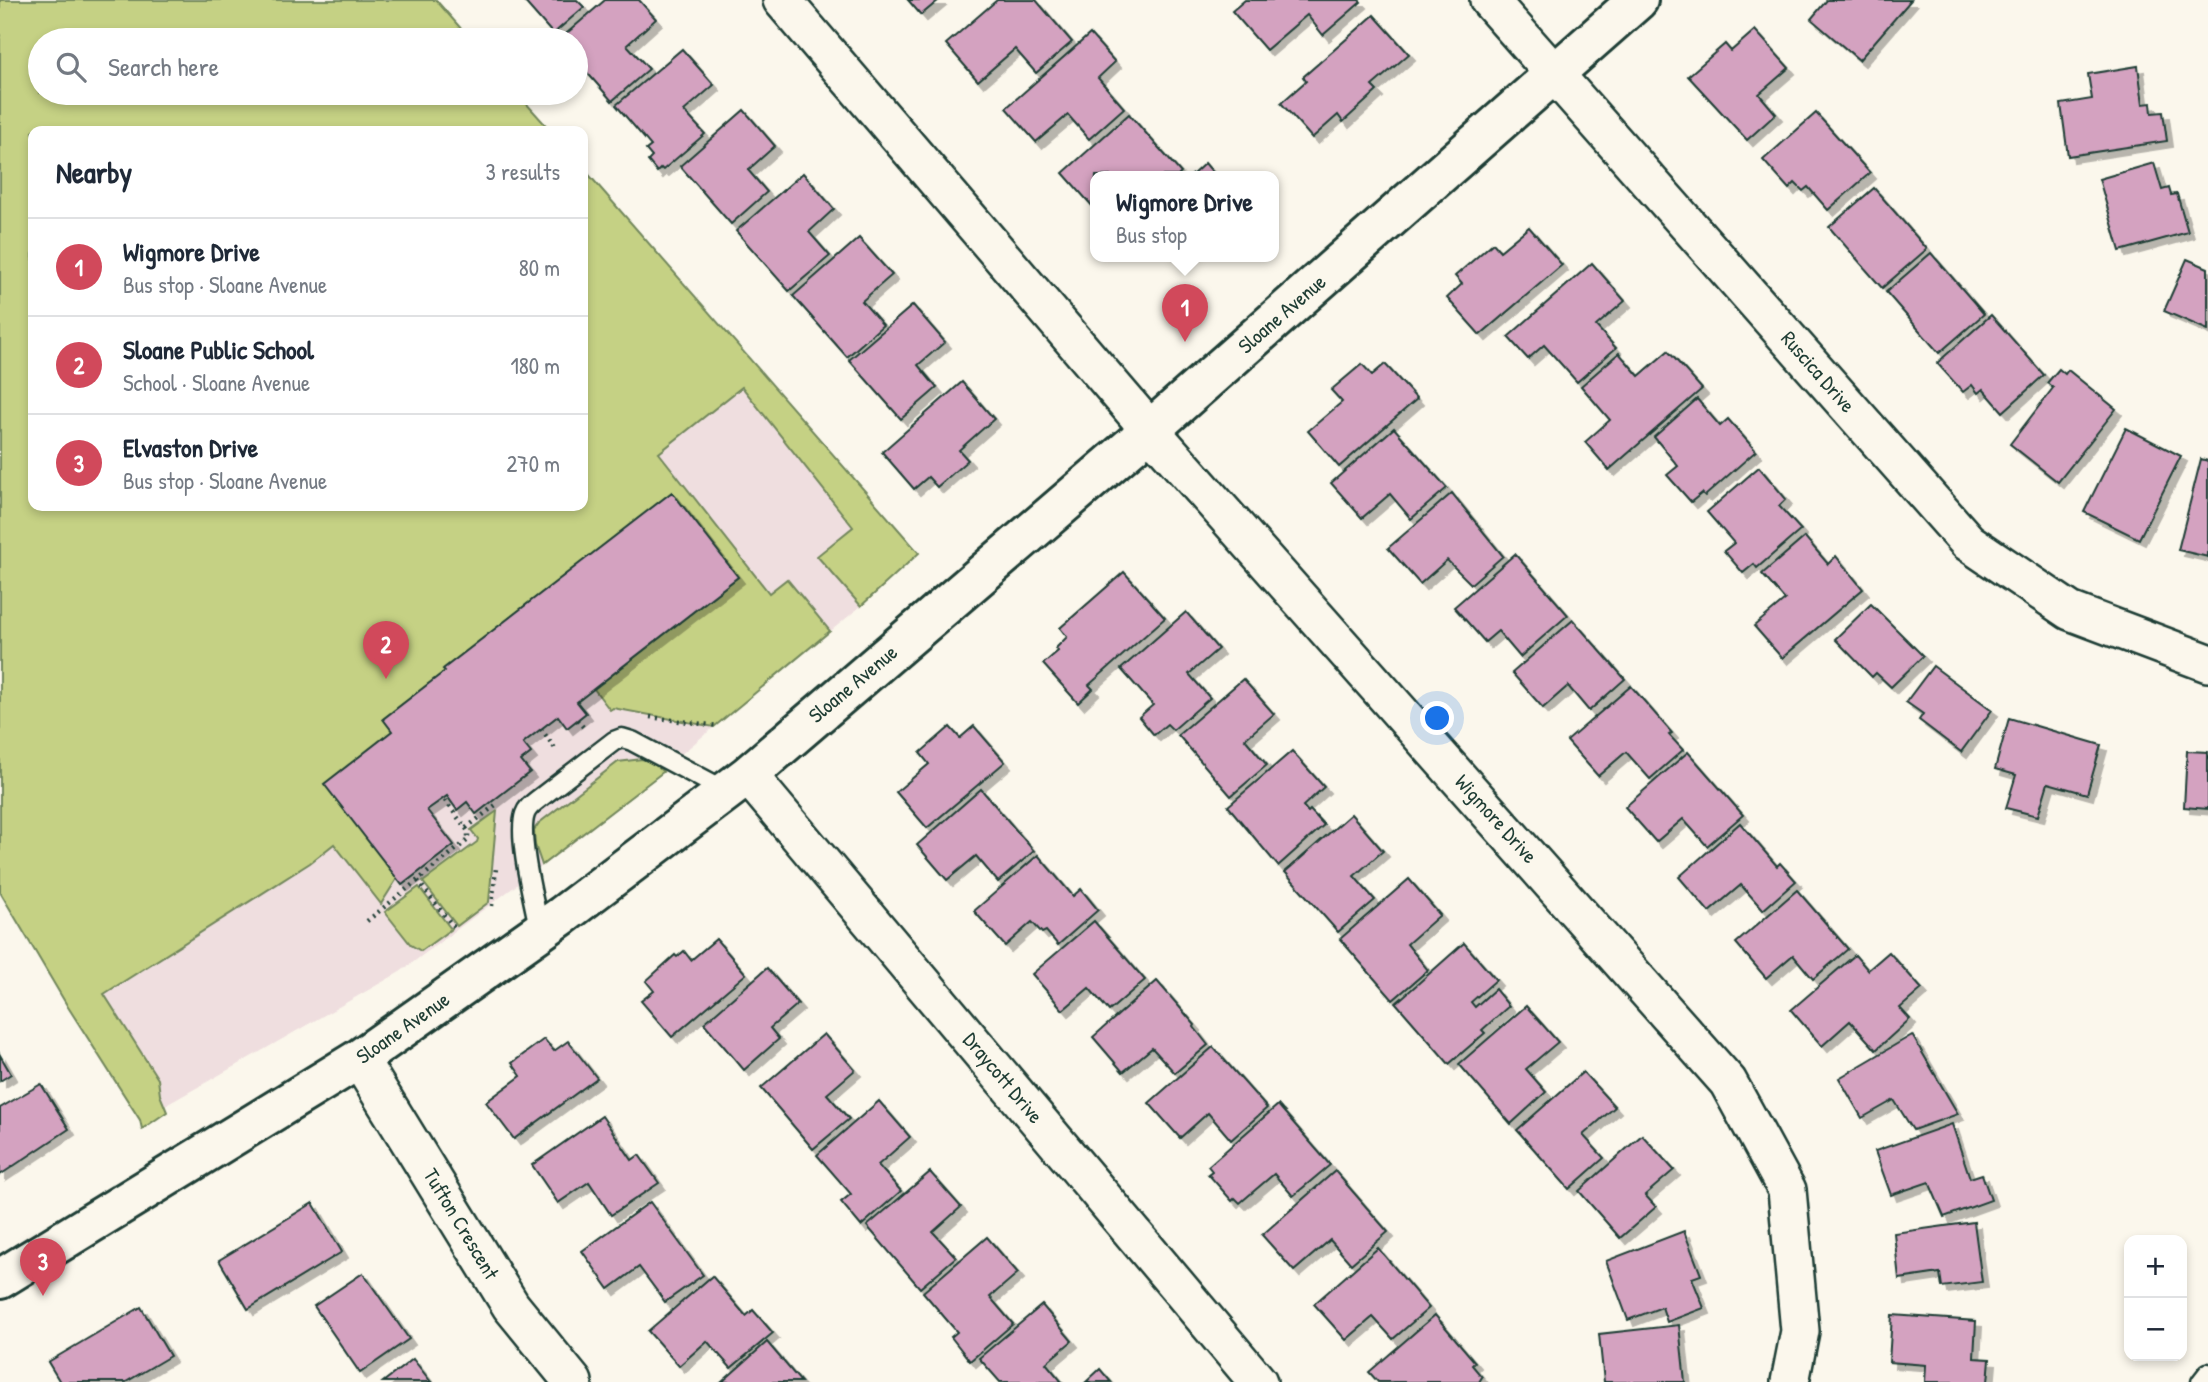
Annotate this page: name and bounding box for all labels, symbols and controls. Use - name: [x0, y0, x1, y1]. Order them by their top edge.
- search box: [28, 28, 588, 105]
- icon: search: [52, 48, 90, 86]
- text: Search here: [108, 49, 219, 84]
- text: Nearby: [56, 152, 132, 192]
- text: 3 results: [485, 156, 560, 187]
- popup: [1090, 171, 1279, 262]
- text: Wigmore Drive: [1116, 184, 1253, 219]
- text: Bus stop: [1116, 219, 1187, 250]
- text: Wigmore Drive: [123, 234, 260, 269]
- text: 1: [75, 252, 83, 283]
- text: 80 m: [519, 252, 560, 283]
- street label: Sloane Avenue: [1231, 267, 1332, 360]
- text: Bus stop · Sloane Avenue: [123, 269, 327, 300]
- pin: 1: [1162, 284, 1208, 342]
- street label: Ruscica Drive: [1775, 325, 1862, 419]
- text: Sloane Public School: [123, 332, 314, 367]
- text: 2: [74, 350, 84, 381]
- text: 180 m: [510, 350, 560, 381]
- text: School · Sloane Avenue: [123, 367, 310, 398]
- text: Elvaston Drive: [123, 430, 258, 465]
- text: 3: [74, 448, 84, 479]
- text: 270 m: [507, 448, 560, 479]
- text: Bus stop · Sloane Avenue: [123, 465, 327, 496]
- pin: 2: [363, 621, 409, 679]
- street label: Sloane Avenue: [802, 638, 903, 729]
- your location: [1420, 701, 1454, 735]
- street label: Wigmore Drive: [1449, 768, 1544, 869]
- street label: Sloane Avenue: [350, 985, 455, 1070]
- street label: Draycott Drive: [957, 1026, 1050, 1129]
- street label: Tufton Crescent: [417, 1163, 506, 1285]
- map controls: [2124, 1235, 2187, 1361]
- button: +: [2124, 1235, 2187, 1298]
- pin: 3: [20, 1238, 66, 1296]
- button: −: [2124, 1298, 2187, 1361]

